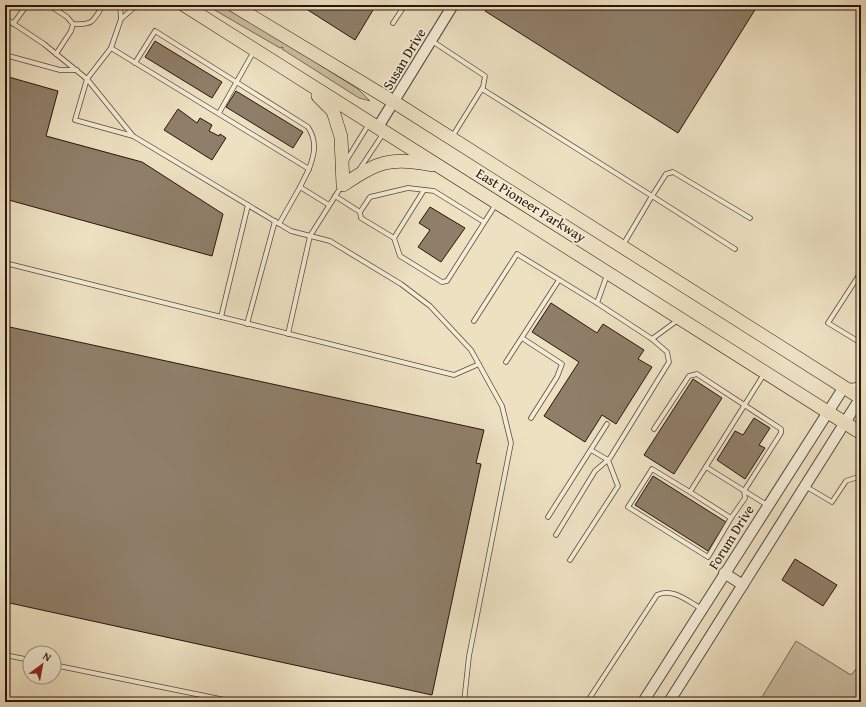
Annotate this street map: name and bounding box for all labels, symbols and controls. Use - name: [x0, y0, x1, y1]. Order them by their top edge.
- street label: Susan Drive: [378, 24, 431, 94]
- street label: East Pioneer Parkway: [472, 163, 590, 247]
- street label: Forum Drive: [703, 501, 759, 573]
- north arrow: [22, 645, 62, 685]
- text: N: [40, 648, 55, 666]

